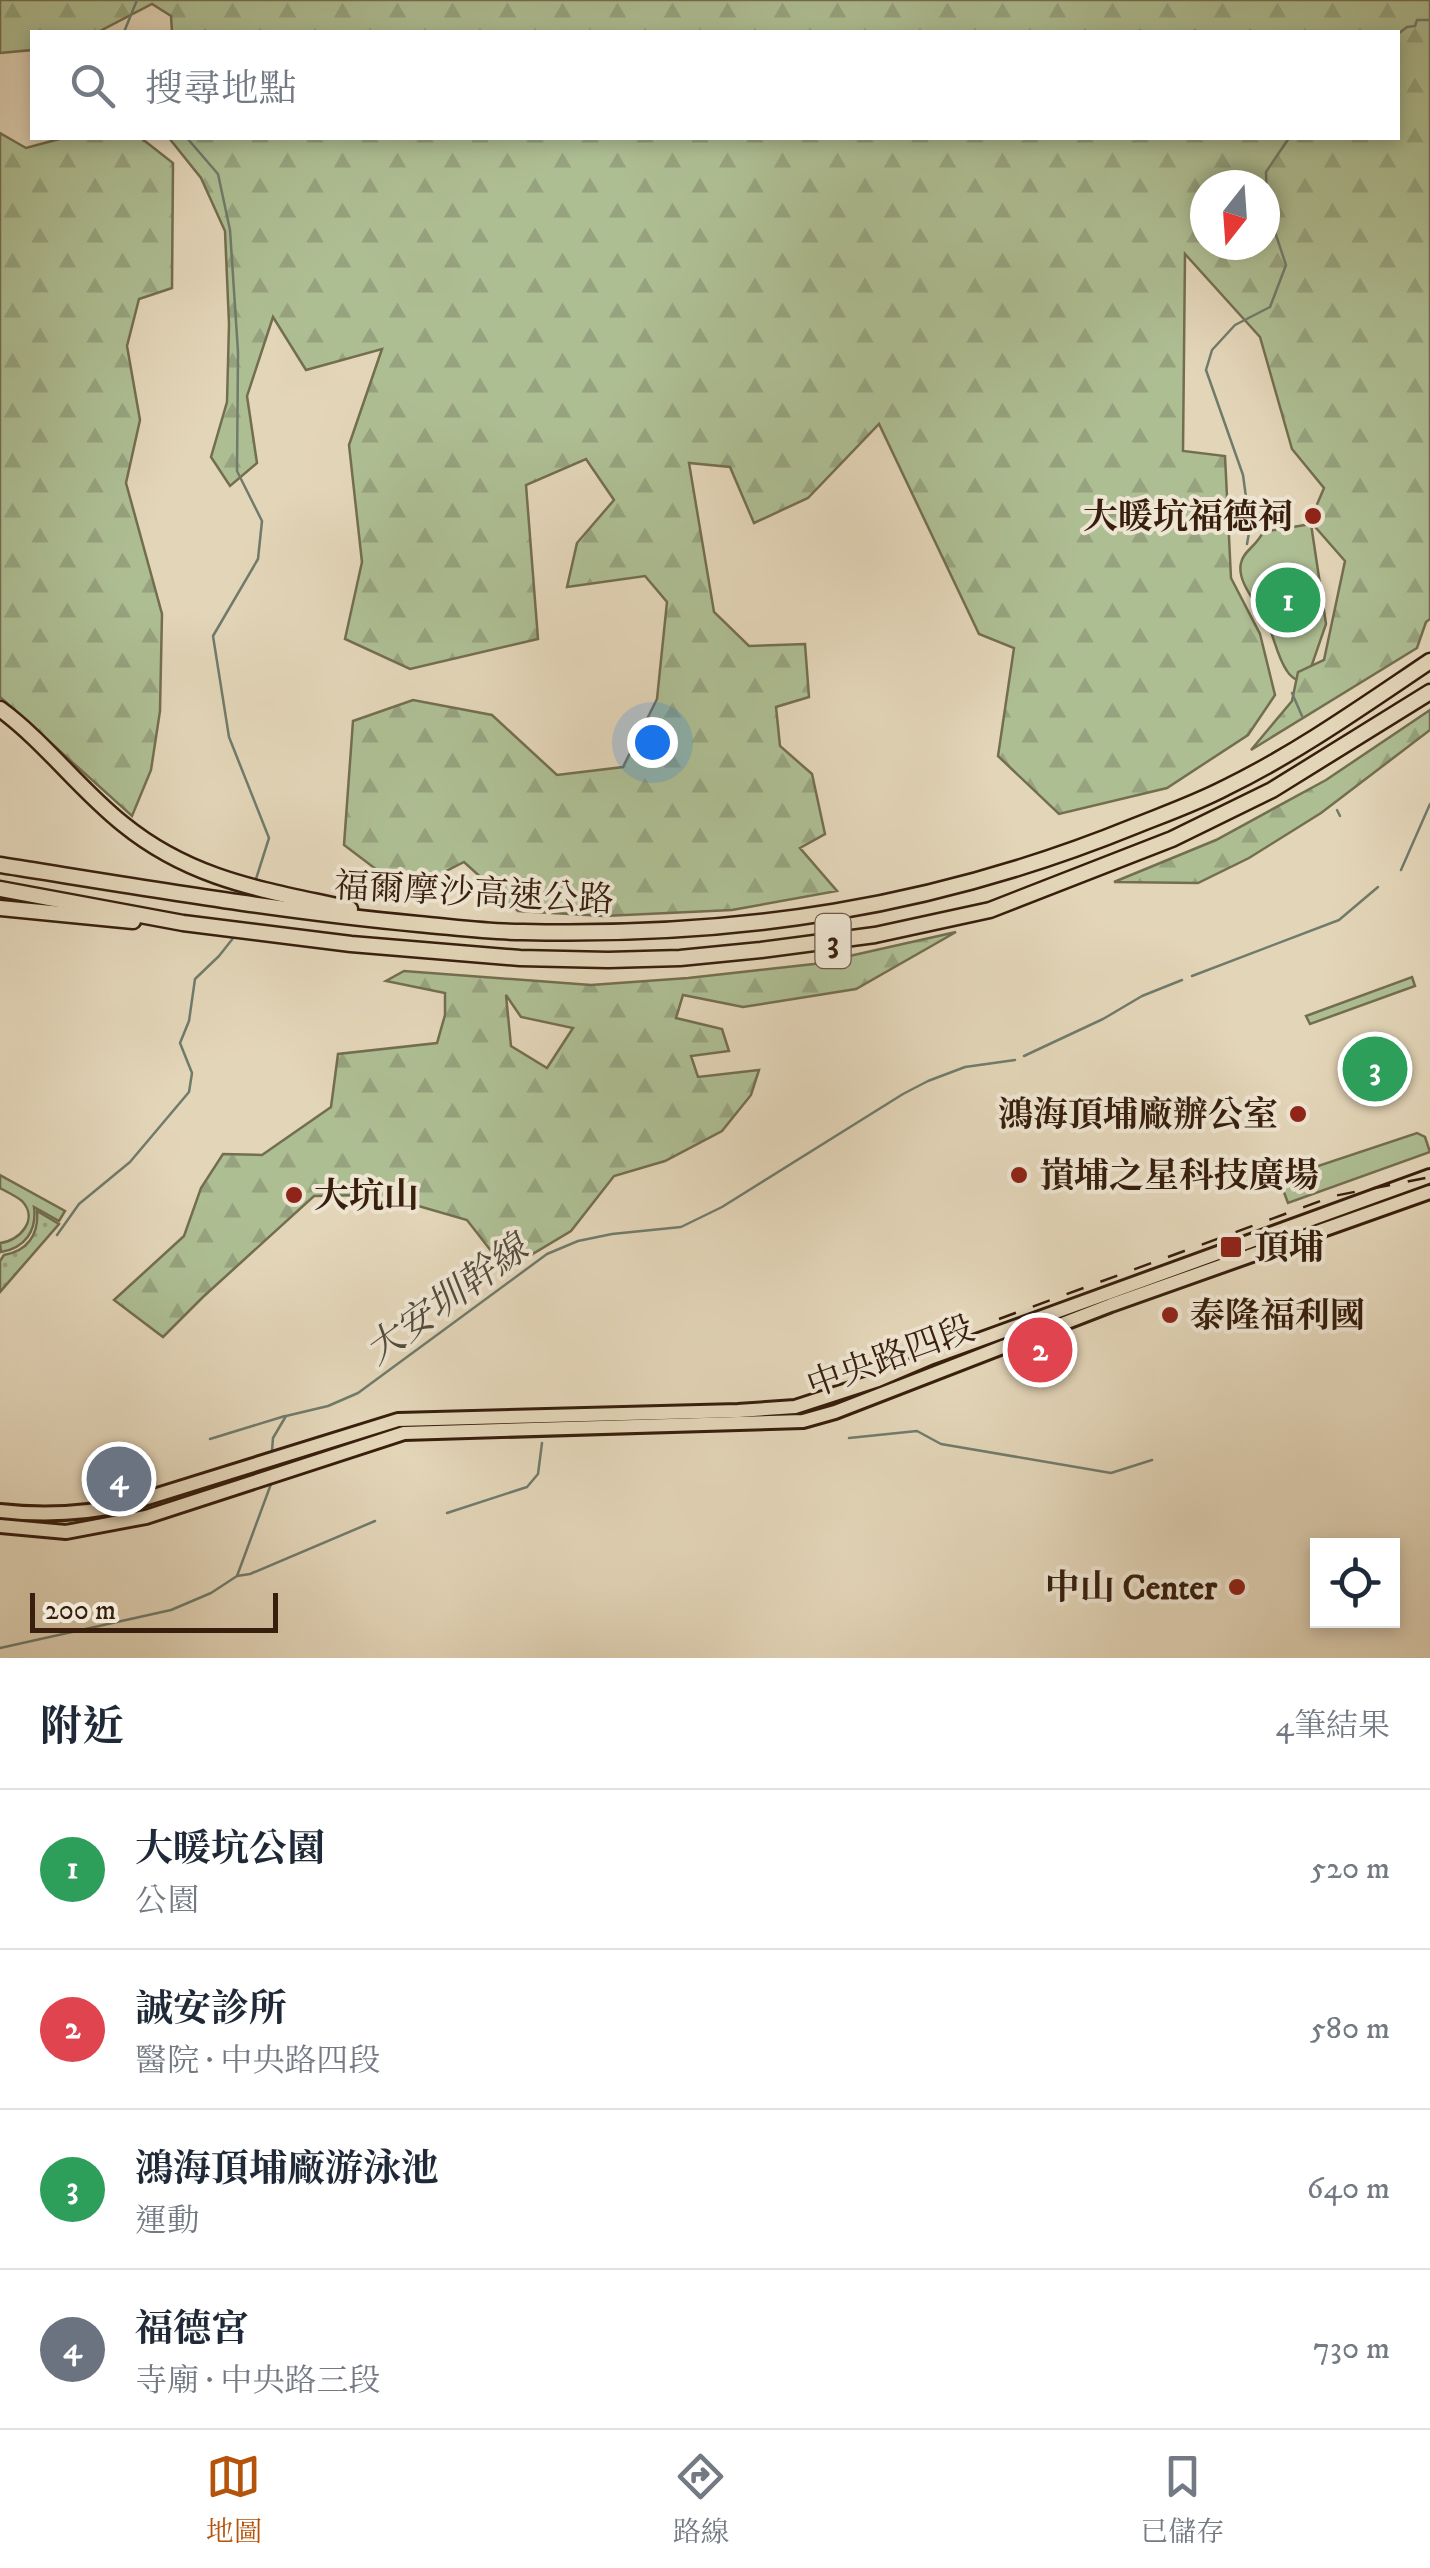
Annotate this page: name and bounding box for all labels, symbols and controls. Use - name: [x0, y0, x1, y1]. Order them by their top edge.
- search box: [30, 30, 1400, 140]
- icon: search: [65, 58, 120, 113]
- text: 搜尋地點: [145, 66, 297, 114]
- north arrow: [1190, 170, 1280, 260]
- place label: 大暖坑福德祠: [1083, 496, 1293, 540]
- marker: 大暖坑福德祠: [1302, 505, 1324, 527]
- pin: 1: [1256, 562, 1320, 638]
- your location: [627, 717, 678, 768]
- street label: 福爾摩沙高速公路: [333, 865, 615, 923]
- road number: 3: [816, 914, 850, 968]
- pin: 3: [1342, 1032, 1408, 1106]
- place label: 鴻海頂埔廠辦公室: [998, 1094, 1278, 1138]
- marker: 鴻海頂埔廠辦公室: [1287, 1103, 1309, 1125]
- place label: 嵿埔之星科技廣場: [1039, 1155, 1319, 1199]
- marker: 嵿埔之星科技廣場: [1008, 1164, 1030, 1186]
- place label: 大坑山: [314, 1175, 419, 1219]
- marker: 大坑山: [283, 1184, 305, 1206]
- water label: 大安圳幹線: [356, 1223, 541, 1376]
- place label: 頂埔: [1254, 1227, 1324, 1271]
- marker: 頂埔: [1218, 1234, 1244, 1260]
- place label: 泰隆福利國: [1190, 1295, 1365, 1339]
- marker: 泰隆福利國: [1159, 1304, 1181, 1326]
- street label: 中央路四段: [801, 1307, 980, 1408]
- pin: 2: [1008, 1312, 1072, 1388]
- pin: 4: [86, 1442, 152, 1516]
- map controls: [1310, 1538, 1400, 1628]
- button: locate: [1310, 1538, 1400, 1628]
- place label: 中山 Center: [1045, 1567, 1218, 1611]
- marker: 中山 Center: [1226, 1576, 1248, 1598]
- scale bar: [30, 1588, 278, 1632]
- text: 200 m: [45, 1593, 116, 1628]
- text: 附近: [40, 1702, 124, 1754]
- text: 4筆結果: [1276, 1707, 1390, 1747]
- text: 大暖坑公園: [135, 1826, 325, 1874]
- text: 1: [67, 1849, 78, 1889]
- text: 520 m: [1310, 1849, 1390, 1889]
- text: 公園: [135, 1882, 199, 1922]
- text: 誠安診所: [135, 1986, 287, 2034]
- text: 2: [65, 2009, 80, 2049]
- text: 580 m: [1310, 2009, 1390, 2049]
- text: 醫院 · 中央路四段: [135, 2042, 380, 2082]
- text: 鴻海頂埔廠游泳池: [135, 2146, 439, 2194]
- text: 3: [67, 2169, 78, 2209]
- text: 640 m: [1307, 2169, 1390, 2209]
- text: 運動: [135, 2202, 199, 2242]
- text: 福德宮: [135, 2306, 249, 2354]
- text: 4: [63, 2329, 82, 2369]
- text: 730 m: [1313, 2329, 1390, 2369]
- text: 寺廟 · 中央路三段: [135, 2362, 380, 2402]
- tab: 地圖: [206, 2449, 262, 2550]
- tab: 路線: [673, 2449, 729, 2550]
- tab: 已儲存: [1140, 2449, 1224, 2550]

